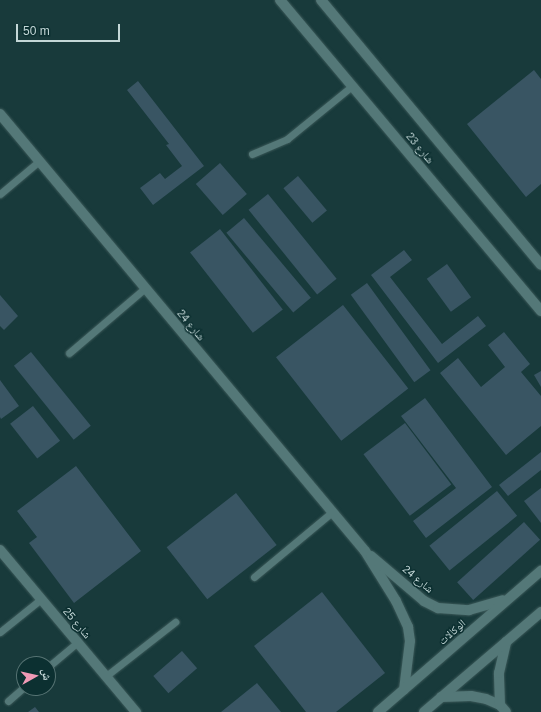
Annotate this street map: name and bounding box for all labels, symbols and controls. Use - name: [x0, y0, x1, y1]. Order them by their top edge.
- scale bar: [18, 16, 122, 42]
- text: 50 m: [23, 24, 50, 38]
- street label: شارع 23: [403, 130, 437, 166]
- street label: شارع 24: [174, 307, 208, 343]
- street label: شارع 24: [400, 562, 436, 596]
- street label: شارع 25: [60, 605, 94, 641]
- street label: الوكالات: [436, 617, 468, 647]
- north arrow: [16, 656, 56, 696]
- text: ش: [40, 668, 54, 681]

